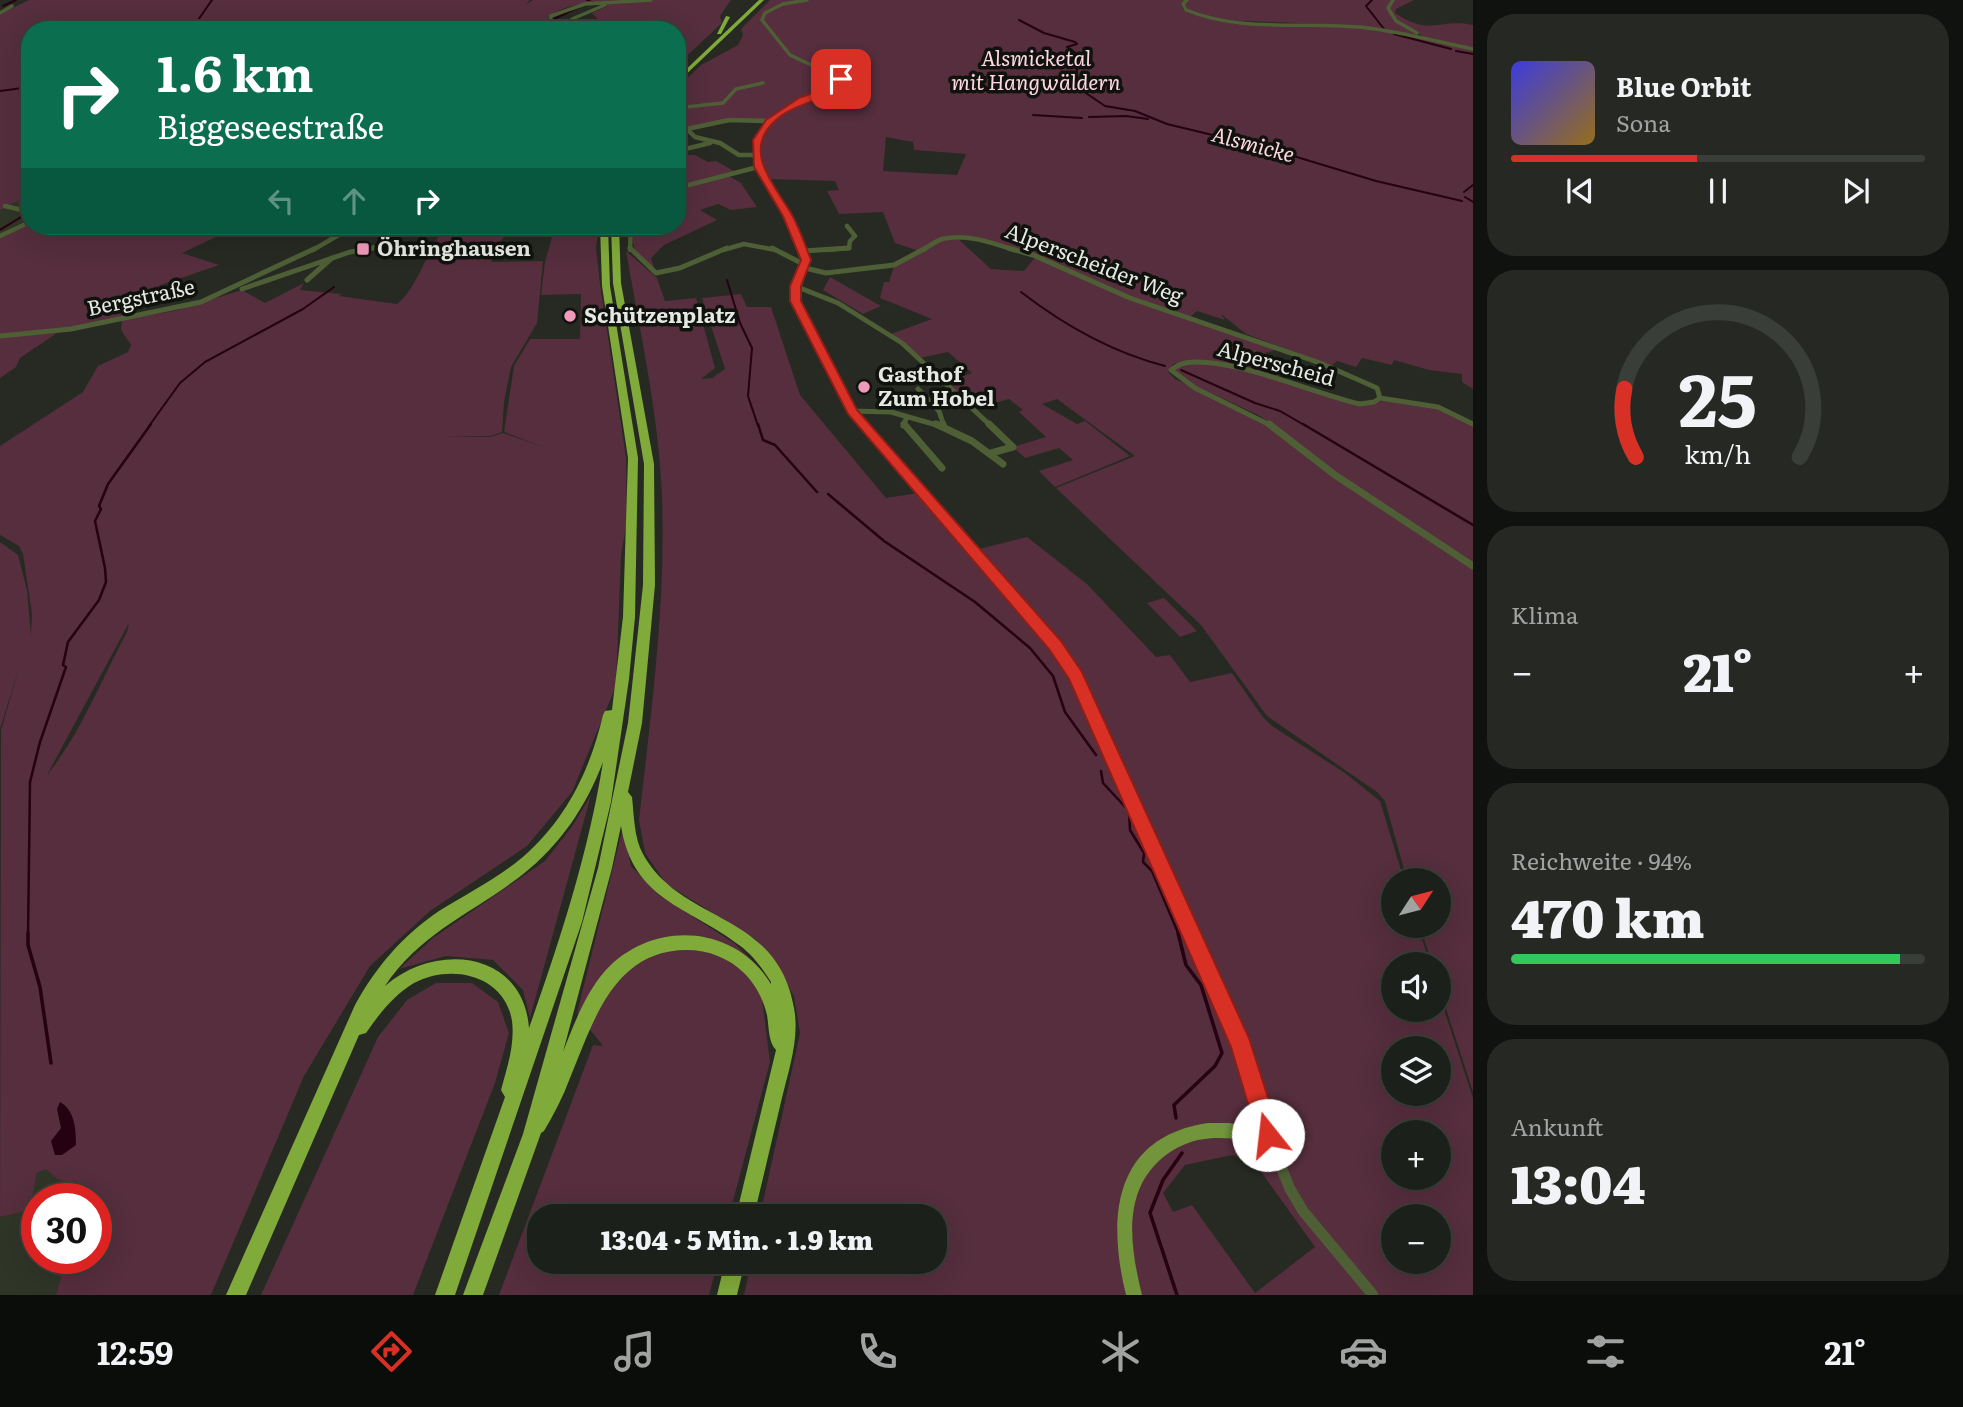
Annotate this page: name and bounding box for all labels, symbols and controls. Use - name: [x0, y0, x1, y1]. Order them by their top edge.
- text: 1.6 km: [157, 34, 313, 107]
- park label: Alsmicketal mit Hangwäldern: [951, 41, 1121, 96]
- icon: right: [42, 49, 133, 140]
- pin: [811, 49, 871, 109]
- icon: arrive: [822, 60, 860, 98]
- text: Blue Orbit: [1616, 66, 1751, 105]
- text: Biggeseestraße: [157, 101, 384, 149]
- text: Sona: [1616, 105, 1671, 139]
- water label: Alsmicke: [1209, 117, 1298, 168]
- icon: previous: [1561, 172, 1599, 210]
- icon: pause: [1699, 172, 1737, 210]
- icon: next: [1837, 172, 1875, 210]
- icon: left: [262, 182, 300, 220]
- icon: ahead: [335, 182, 373, 220]
- icon: right: [408, 182, 446, 220]
- street label: Alperscheider Weg: [1001, 213, 1189, 310]
- place label: Öhringhausen: [377, 231, 531, 262]
- marker: Öhringhausen: [355, 241, 371, 257]
- street label: Bergstraße: [84, 269, 197, 322]
- place label: Schützenplatz: [584, 298, 736, 329]
- marker: Schützenplatz: [562, 308, 578, 324]
- street label: Alperscheid: [1215, 331, 1339, 392]
- text: 25: [1679, 342, 1757, 450]
- place label: Gasthof Zum Hobel: [878, 357, 995, 412]
- marker: Gasthof Zum Hobel: [856, 379, 872, 395]
- text: km/h: [1685, 435, 1751, 472]
- text: Klima: [1511, 597, 1578, 631]
- text: 21°: [1683, 631, 1753, 708]
- text: −: [1511, 641, 1533, 698]
- text: +: [1903, 641, 1925, 698]
- text: Reichweite · 94%: [1511, 843, 1692, 877]
- north arrow: [1381, 868, 1451, 938]
- map controls: [1381, 868, 1451, 1274]
- text: 470 km: [1511, 877, 1704, 954]
- button: sound: [1381, 952, 1451, 1022]
- button: layers: [1381, 1036, 1451, 1106]
- position arrow: [1231, 1098, 1305, 1172]
- text: Ankunft: [1511, 1109, 1603, 1143]
- button: +: [1381, 1120, 1451, 1190]
- text: 13:04: [1511, 1143, 1645, 1220]
- speed limit sign: 30: [21, 1183, 112, 1274]
- button: −: [1381, 1204, 1451, 1274]
- text: 13:04 · 5 Min. · 1.9 km: [601, 1219, 873, 1258]
- text: 12:59: [97, 1327, 173, 1375]
- icon: directions: [367, 1327, 416, 1376]
- icon: music: [610, 1327, 659, 1376]
- icon: phone: [853, 1327, 902, 1376]
- icon: climate: [1096, 1327, 1145, 1376]
- icon: car: [1339, 1327, 1388, 1376]
- icon: filters: [1581, 1327, 1630, 1376]
- text: 21°: [1824, 1327, 1866, 1375]

